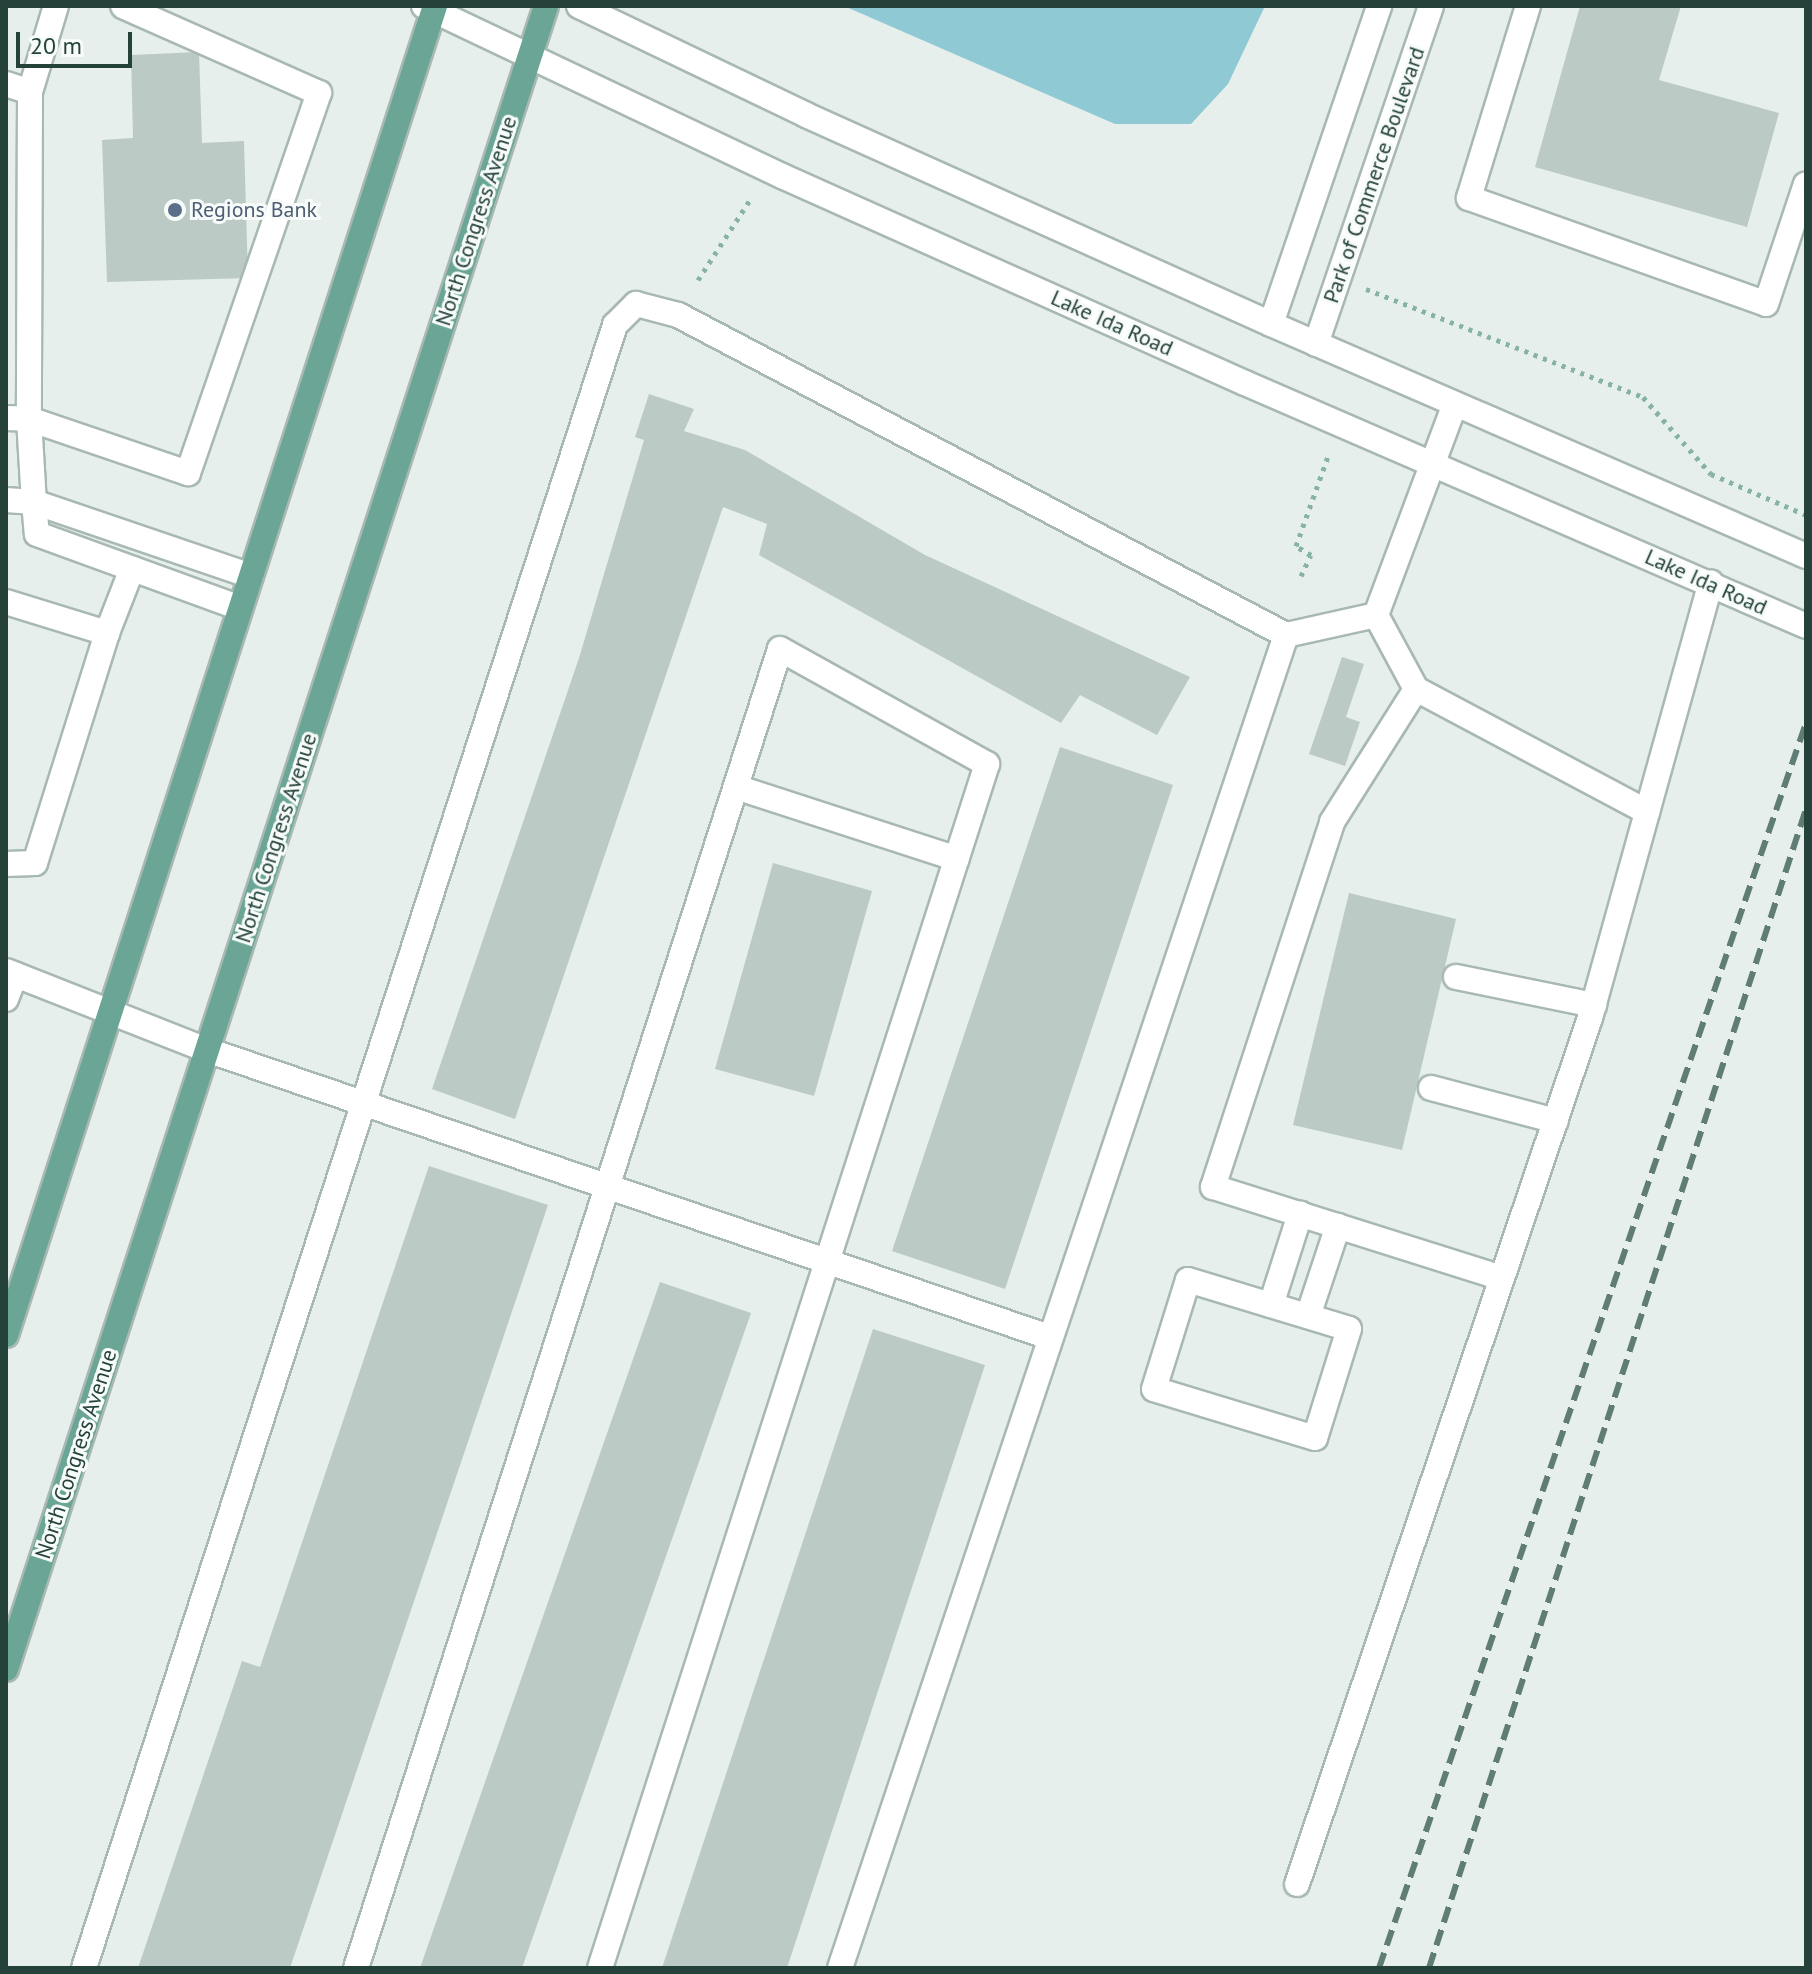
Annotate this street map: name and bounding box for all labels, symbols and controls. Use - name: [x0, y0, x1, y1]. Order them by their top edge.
- scale bar: [20, 16, 136, 66]
- text: 20 m: [30, 30, 82, 61]
- street label: Park of Commerce Boulevard: [1318, 43, 1430, 307]
- street label: North Congress Avenue: [430, 113, 522, 329]
- place label: Regions Bank: [191, 197, 317, 223]
- marker: Regions Bank: [166, 201, 184, 219]
- street label: Lake Ida Road: [1047, 284, 1177, 362]
- street label: Lake Ida Road: [1641, 543, 1771, 621]
- street label: North Congress Avenue: [230, 730, 322, 946]
- street label: North Congress Avenue: [30, 1346, 122, 1562]

